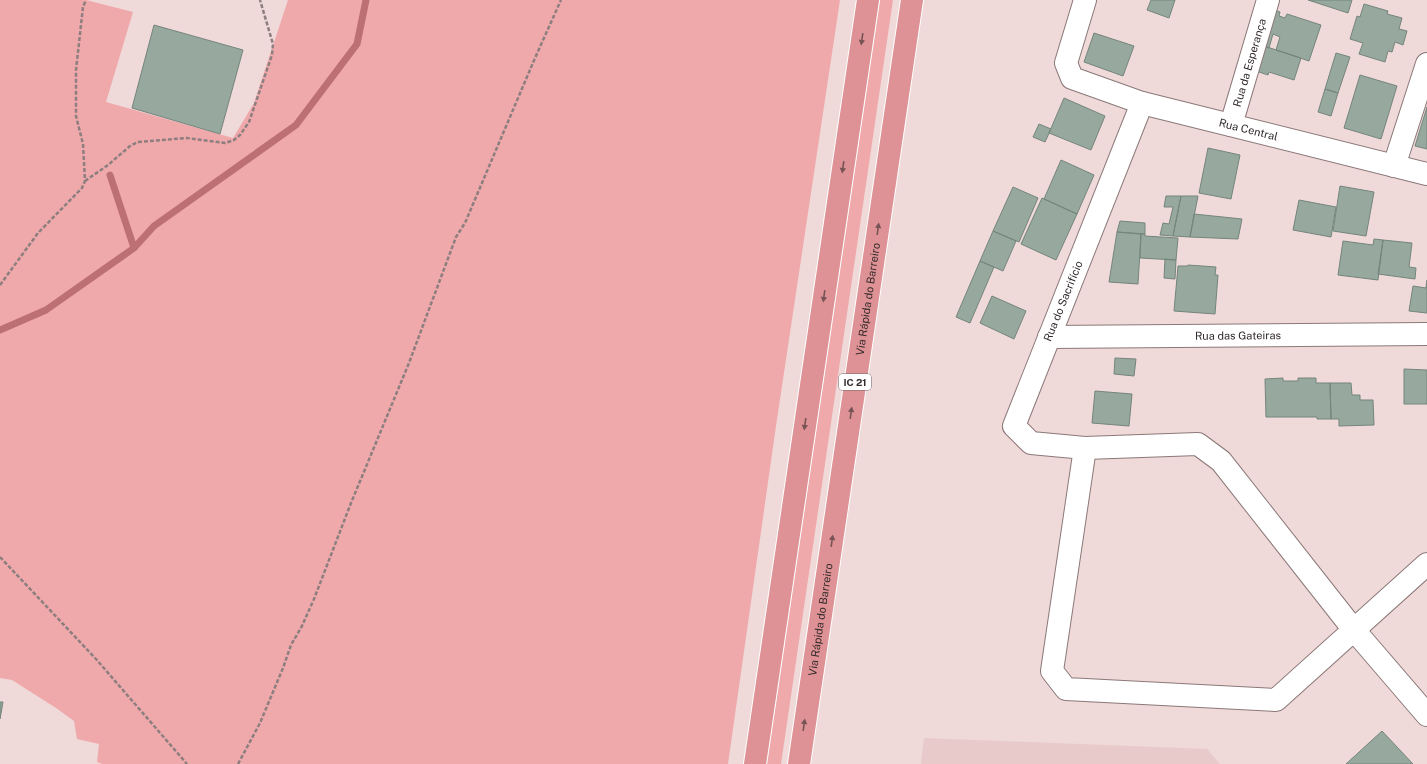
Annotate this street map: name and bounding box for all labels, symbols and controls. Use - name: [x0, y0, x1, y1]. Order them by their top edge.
- street label: Rua da Esperança: [1231, 17, 1268, 108]
- one-way arrow: [859, 33, 865, 45]
- street label: Rua Central: [1218, 116, 1279, 143]
- one-way arrow: [840, 161, 846, 173]
- one-way arrow: [875, 223, 881, 235]
- street label: Via Rápida do Barreiro: [854, 242, 882, 356]
- street label: Rua do Sacrifício: [1041, 259, 1085, 343]
- one-way arrow: [821, 290, 827, 302]
- street label: Rua das Gateiras: [1195, 329, 1281, 342]
- road number: IC 21: [839, 374, 871, 390]
- one-way arrow: [848, 407, 854, 419]
- one-way arrow: [802, 418, 808, 430]
- one-way arrow: [829, 535, 835, 548]
- street label: Via Rápida do Barreiro: [806, 562, 835, 677]
- one-way arrow: [801, 719, 807, 732]

